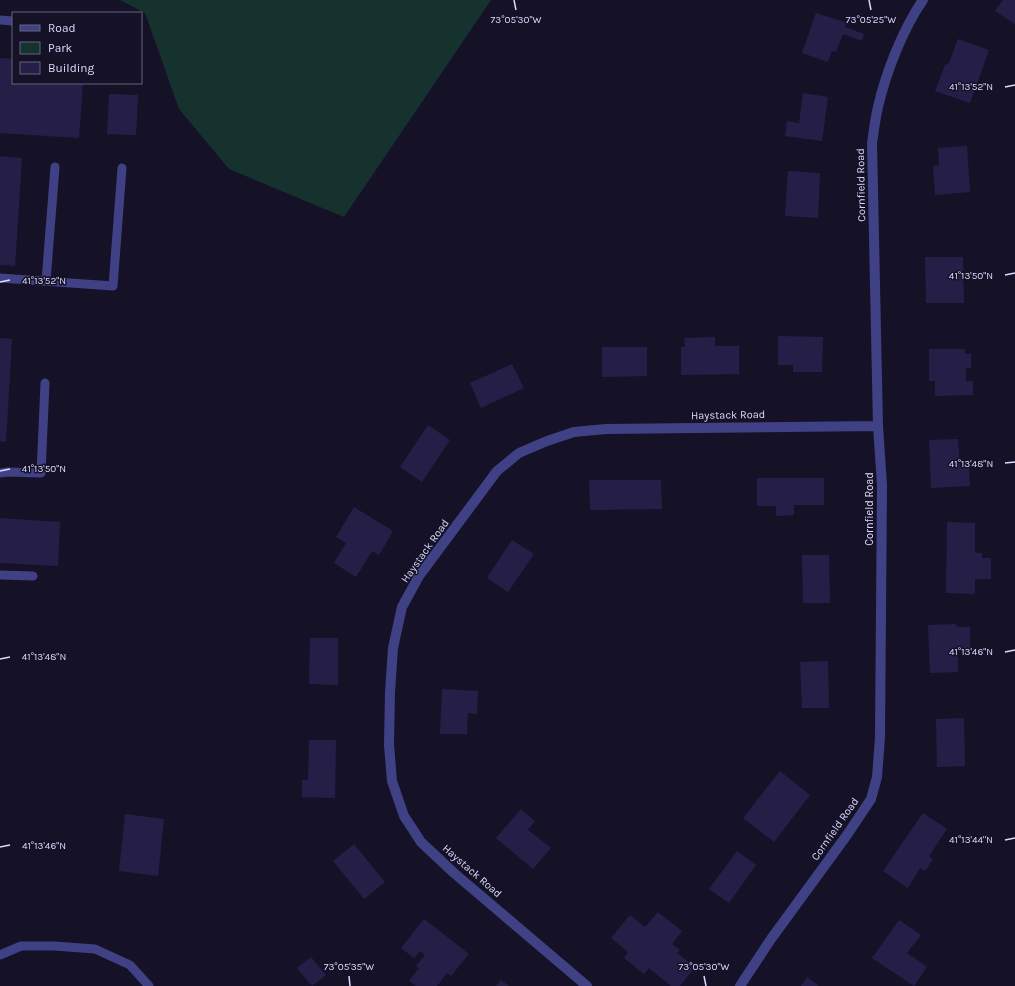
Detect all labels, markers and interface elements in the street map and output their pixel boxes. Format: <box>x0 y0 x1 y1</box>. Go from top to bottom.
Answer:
legend <box>12 12 142 84</box>
text: 73°05'30"W <box>491 14 541 26</box>
text: 73°05'25"W <box>846 14 896 26</box>
text: Road <box>48 21 76 35</box>
text: Park <box>48 41 73 55</box>
text: Building <box>48 61 95 75</box>
text: 41°13'52"N <box>949 81 993 93</box>
street label: Cornfield Road <box>854 148 868 222</box>
text: 41°13'50"N <box>949 270 993 282</box>
text: 41°13'52"N <box>22 275 66 287</box>
street label: Haystack Road <box>691 408 765 422</box>
text: 41°13'48"N <box>949 458 993 470</box>
text: 41°13'50"N <box>22 463 66 475</box>
street label: Cornfield Road <box>863 472 876 546</box>
street label: Haystack Road <box>398 517 452 585</box>
text: 41°13'46"N <box>949 646 993 658</box>
text: 41°13'48"N <box>22 651 66 663</box>
street label: Cornfield Road <box>809 795 861 863</box>
text: 41°13'44"N <box>949 834 993 846</box>
text: 41°13'46"N <box>22 840 66 852</box>
street label: Haystack Road <box>440 842 504 900</box>
text: 73°05'35"W <box>324 961 374 973</box>
text: 73°05'30"W <box>679 961 729 973</box>

